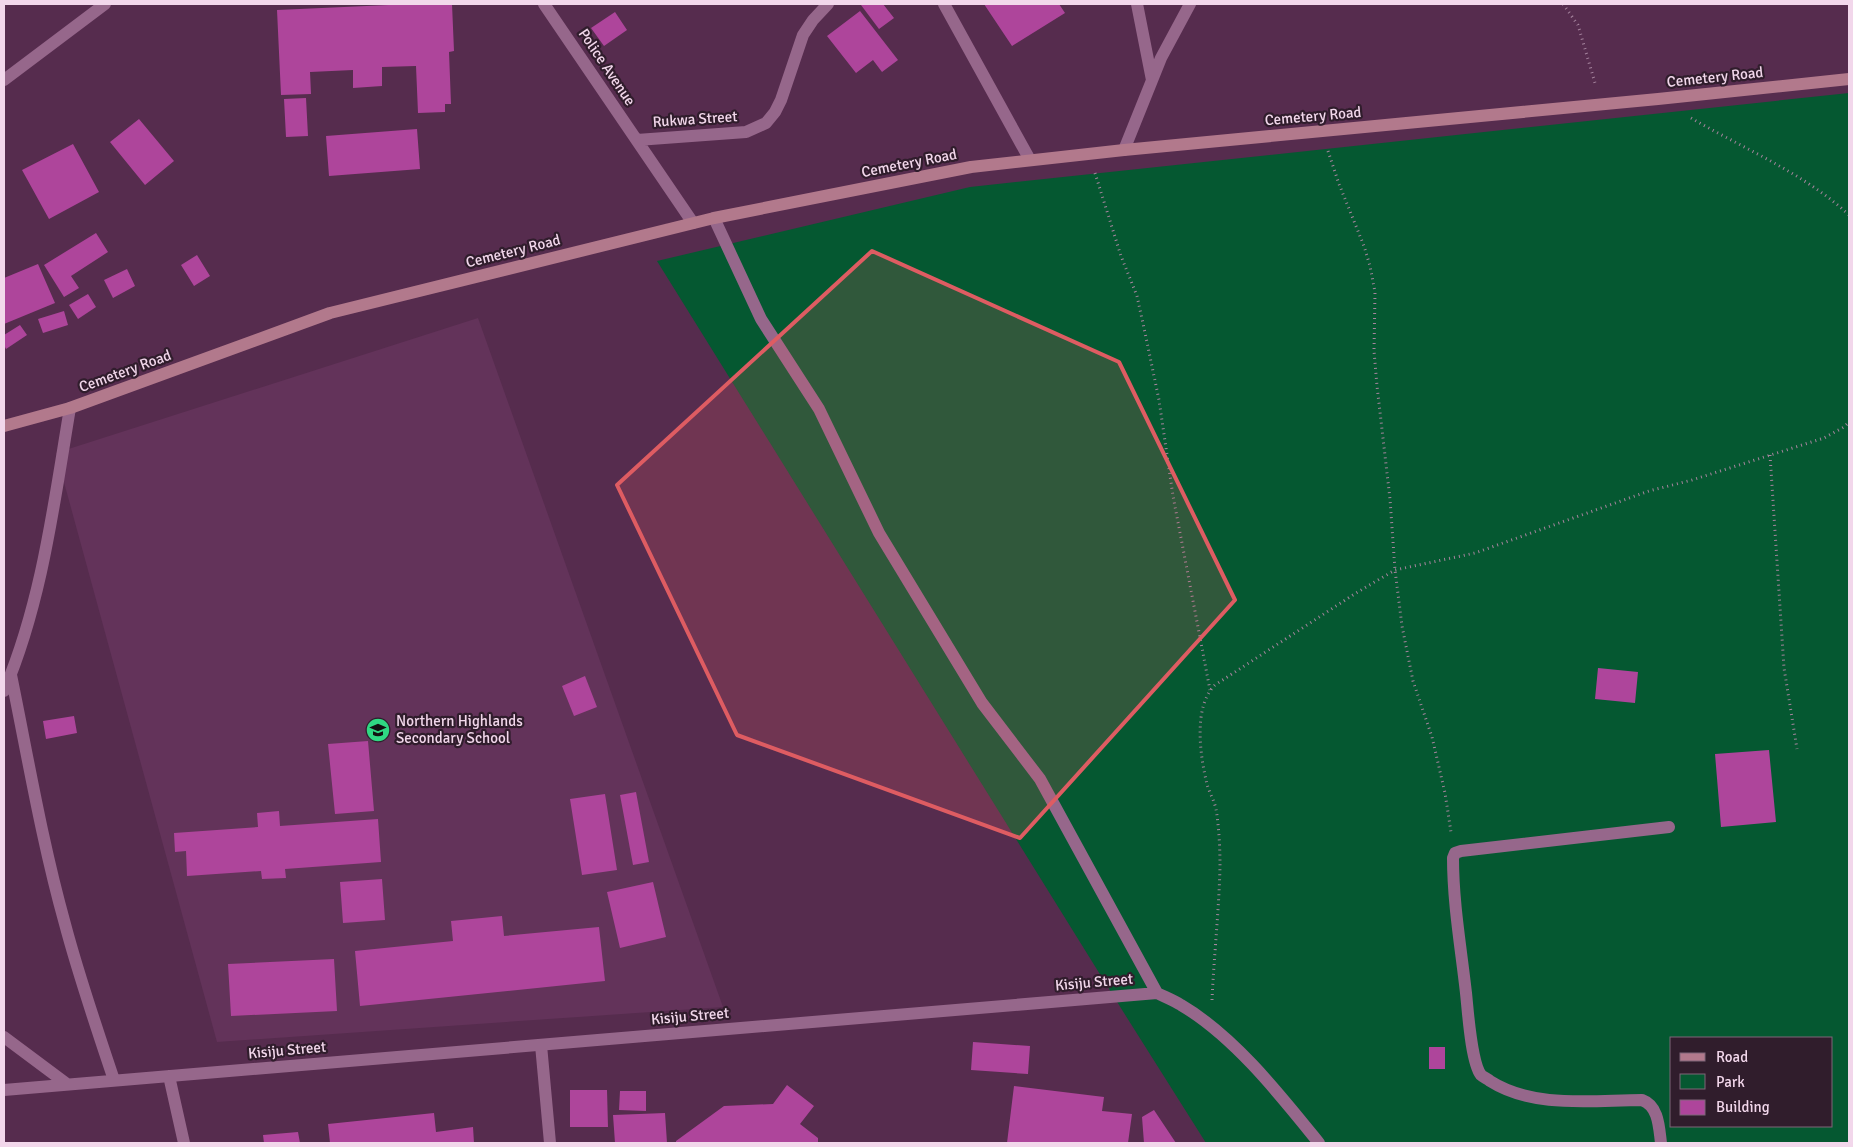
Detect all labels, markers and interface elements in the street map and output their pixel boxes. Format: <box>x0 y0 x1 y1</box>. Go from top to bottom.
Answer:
street label: Police Avenue <box>575 25 639 109</box>
street label: Cemetery Road <box>1666 63 1764 91</box>
street label: Cemetery Road <box>1264 103 1362 129</box>
street label: Rukwa Street <box>652 107 738 131</box>
street label: Cemetery Road <box>860 145 958 181</box>
street label: Cemetery Road <box>464 231 562 271</box>
street label: Cemetery Road <box>76 346 174 396</box>
place label: Northern Highlands Secondary School <box>396 712 523 747</box>
school or university icon: Northern Highlands Secondary School <box>365 717 391 743</box>
street label: Kisiju Street <box>1054 970 1134 994</box>
street label: Kisiju Street <box>650 1004 730 1028</box>
legend <box>1670 1037 1833 1127</box>
street label: Kisiju Street <box>247 1038 327 1062</box>
text: Road <box>1716 1048 1748 1066</box>
text: Park <box>1716 1073 1745 1091</box>
text: Building <box>1716 1098 1770 1116</box>

